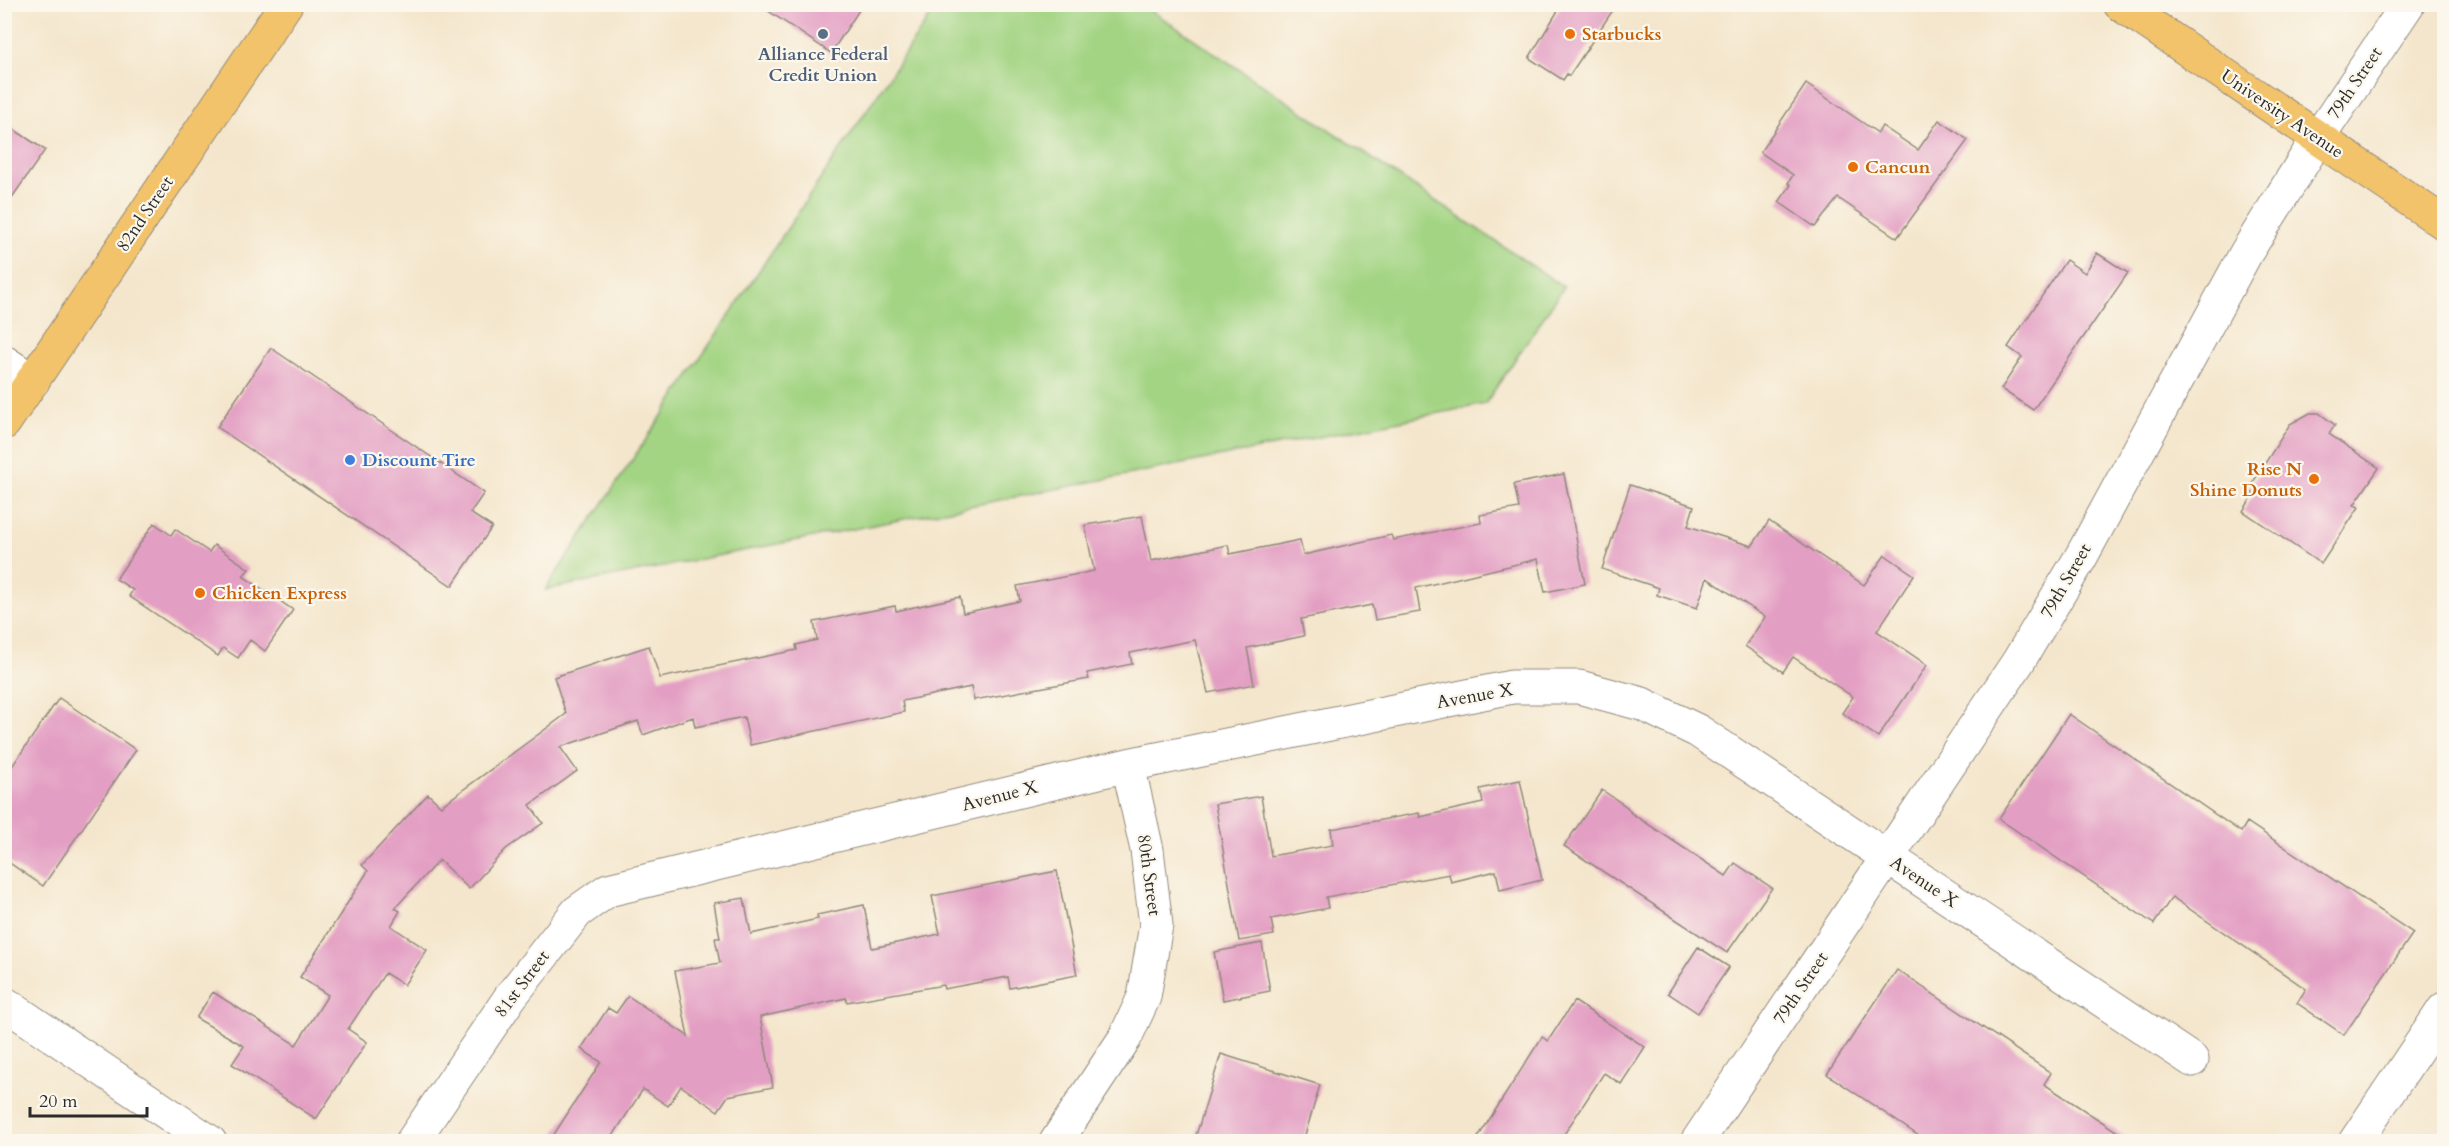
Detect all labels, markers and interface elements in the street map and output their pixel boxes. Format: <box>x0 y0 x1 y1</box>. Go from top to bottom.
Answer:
place label: Starbucks <box>1582 22 1662 47</box>
marker: Alliance Federal Credit Union <box>816 27 830 41</box>
marker: Starbucks <box>1563 27 1577 41</box>
place label: Alliance Federal Credit Union <box>758 42 888 88</box>
street label: 79th Street <box>2322 42 2389 124</box>
street label: University Avenue <box>2216 64 2348 164</box>
place label: Cancun <box>1865 155 1931 180</box>
marker: Cancun <box>1846 160 1860 174</box>
street label: 82nd Street <box>110 171 180 257</box>
place label: Discount Tire <box>362 448 476 473</box>
marker: Discount Tire <box>343 453 357 467</box>
place label: Rise N Shine Donuts <box>2190 457 2302 503</box>
marker: Rise N Shine Donuts <box>2307 472 2321 486</box>
street label: 79th Street <box>2035 539 2098 623</box>
place label: Chicken Express <box>212 581 347 606</box>
marker: Chicken Express <box>193 586 207 600</box>
street label: Avenue X <box>1435 677 1516 715</box>
street label: Avenue X <box>959 774 1041 817</box>
street label: 80th Street <box>1131 833 1167 918</box>
street label: Avenue X <box>1885 850 1964 914</box>
street label: 81st Street <box>488 945 556 1023</box>
street label: 79th Street <box>1768 947 1835 1029</box>
scale bar <box>30 1080 147 1118</box>
text: 20 m <box>39 1089 78 1114</box>

